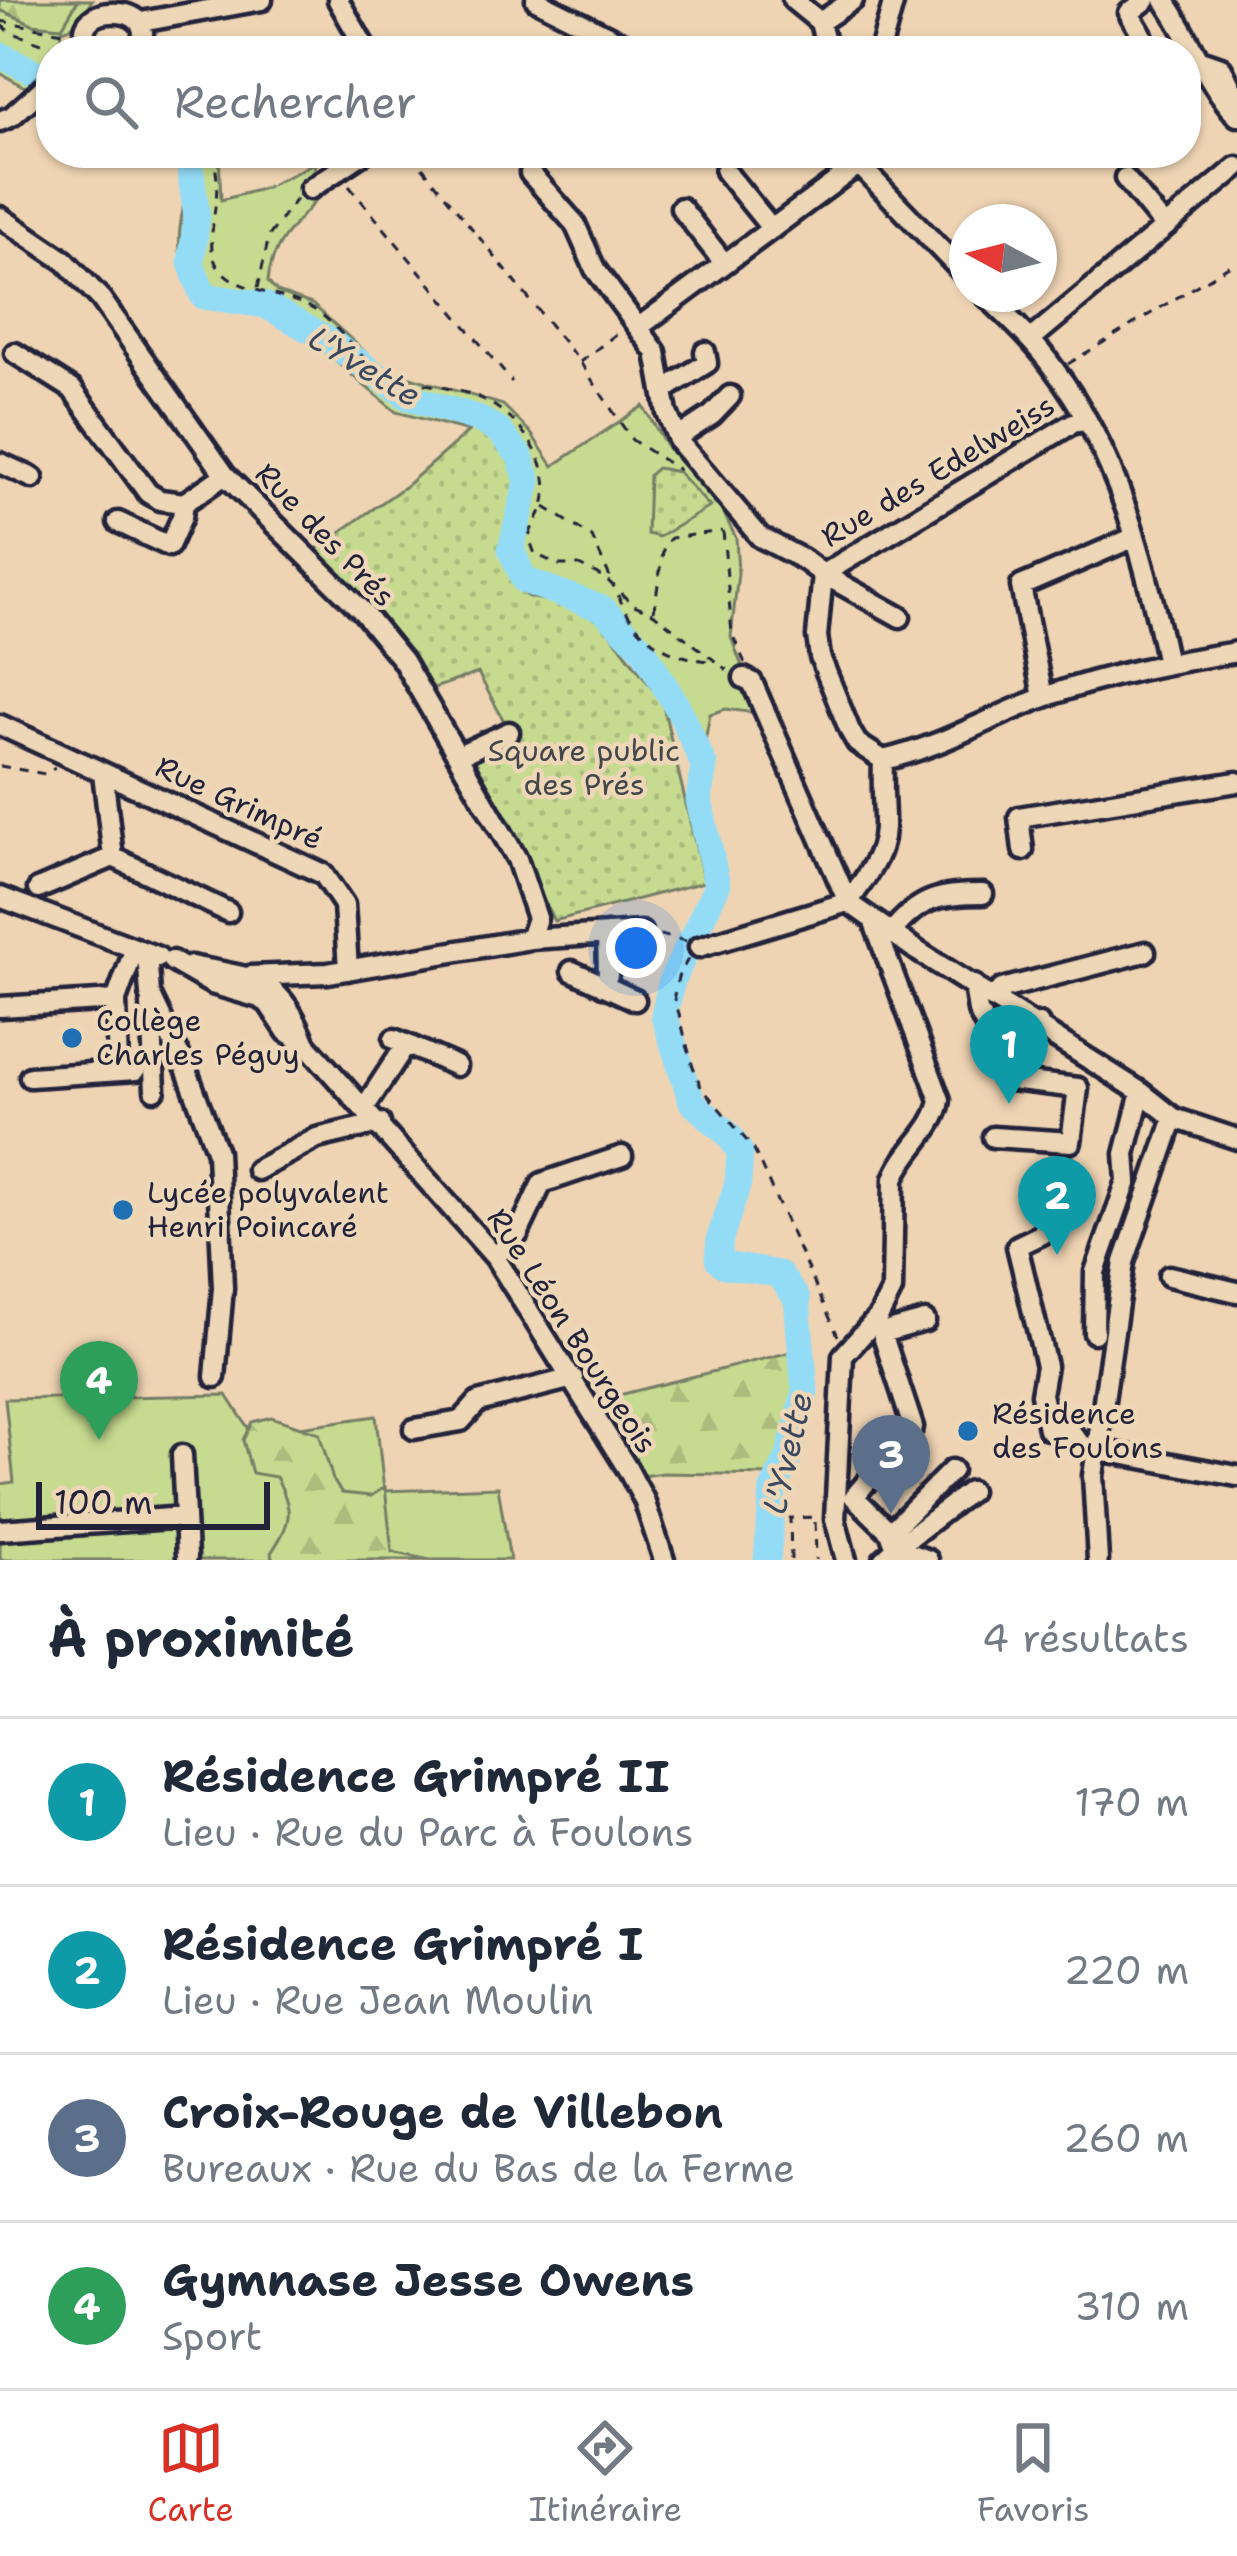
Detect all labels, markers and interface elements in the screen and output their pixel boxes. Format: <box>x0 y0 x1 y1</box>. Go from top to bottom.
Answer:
search box <box>36 36 1201 168</box>
icon: search <box>78 69 144 135</box>
text: Rechercher <box>174 72 417 132</box>
north arrow <box>949 204 1057 312</box>
water label: L'Yvette <box>300 315 429 418</box>
street label: Rue des Edelweiss <box>813 385 1062 557</box>
street label: Rue des Prés <box>246 454 405 616</box>
park label: Square public des Prés <box>488 730 680 805</box>
street label: Rue Grimpré <box>149 746 329 859</box>
your location <box>606 918 666 978</box>
place label: Collège Charles Péguy <box>96 1000 300 1075</box>
pin: 1 <box>970 1005 1048 1104</box>
marker: Collège Charles Péguy <box>59 1025 85 1051</box>
pin: 2 <box>1018 1156 1096 1255</box>
place label: Lycée polyvalent Henri Poincaré <box>147 1172 389 1247</box>
marker: Lycée polyvalent Henri Poincaré <box>110 1197 136 1223</box>
street label: Rue Léon Bourgeois <box>478 1200 667 1461</box>
pin: 4 <box>60 1341 138 1440</box>
water label: L'Yvette <box>752 1388 823 1519</box>
place label: Résidence des Foulons <box>992 1393 1163 1468</box>
pin: 3 <box>852 1415 930 1514</box>
marker: Résidence des Foulons <box>955 1418 981 1444</box>
scale bar <box>36 1476 270 1529</box>
text: 100 m <box>54 1480 153 1525</box>
text: À proximité <box>48 1604 355 1672</box>
text: 4 résultats <box>982 1612 1189 1664</box>
text: Résidence Grimpré II <box>162 1746 670 1806</box>
text: 1 <box>78 1776 96 1828</box>
text: 170 m <box>1074 1776 1189 1828</box>
text: Lieu · Rue du Parc à Foulons <box>162 1806 693 1858</box>
text: Résidence Grimpré I <box>162 1914 643 1974</box>
text: 2 <box>73 1944 101 1996</box>
text: 220 m <box>1063 1944 1189 1996</box>
text: Lieu · Rue Jean Moulin <box>162 1974 594 2026</box>
text: Croix-Rouge de Villebon <box>162 2082 723 2142</box>
text: 3 <box>73 2112 101 2164</box>
text: 260 m <box>1063 2112 1189 2164</box>
text: Bureaux · Rue du Bas de la Ferme <box>162 2142 795 2194</box>
text: Gymnase Jesse Owens <box>162 2250 694 2310</box>
text: 4 <box>73 2280 101 2332</box>
text: 310 m <box>1074 2280 1189 2332</box>
text: Sport <box>162 2310 262 2362</box>
tab: Carte <box>147 2415 234 2532</box>
tab: Itinéraire <box>529 2415 682 2532</box>
tab: Favoris <box>977 2415 1090 2532</box>

